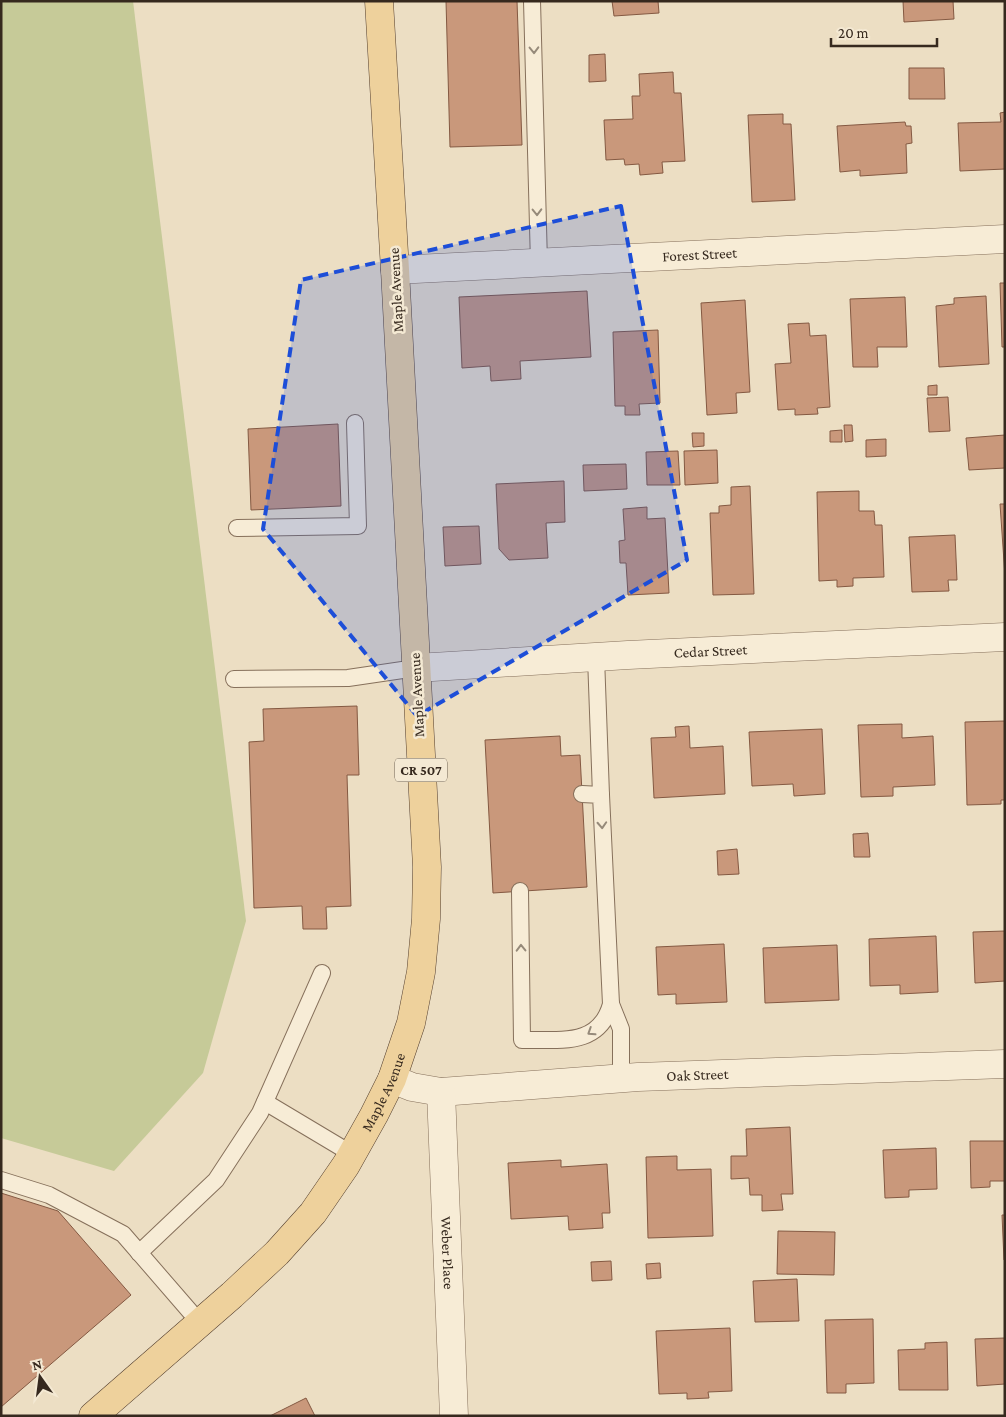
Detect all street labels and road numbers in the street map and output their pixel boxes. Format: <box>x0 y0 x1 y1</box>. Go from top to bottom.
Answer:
street label: Forest Street <box>662 245 738 264</box>
street label: Maple Avenue <box>386 247 407 333</box>
street label: Cedar Street <box>673 641 749 661</box>
street label: Maple Avenue <box>407 652 428 738</box>
road number: CR 507 <box>395 758 447 782</box>
street label: Maple Avenue <box>358 1051 408 1134</box>
street label: Oak Street <box>666 1066 730 1084</box>
street label: Weber Place <box>438 1216 457 1290</box>

